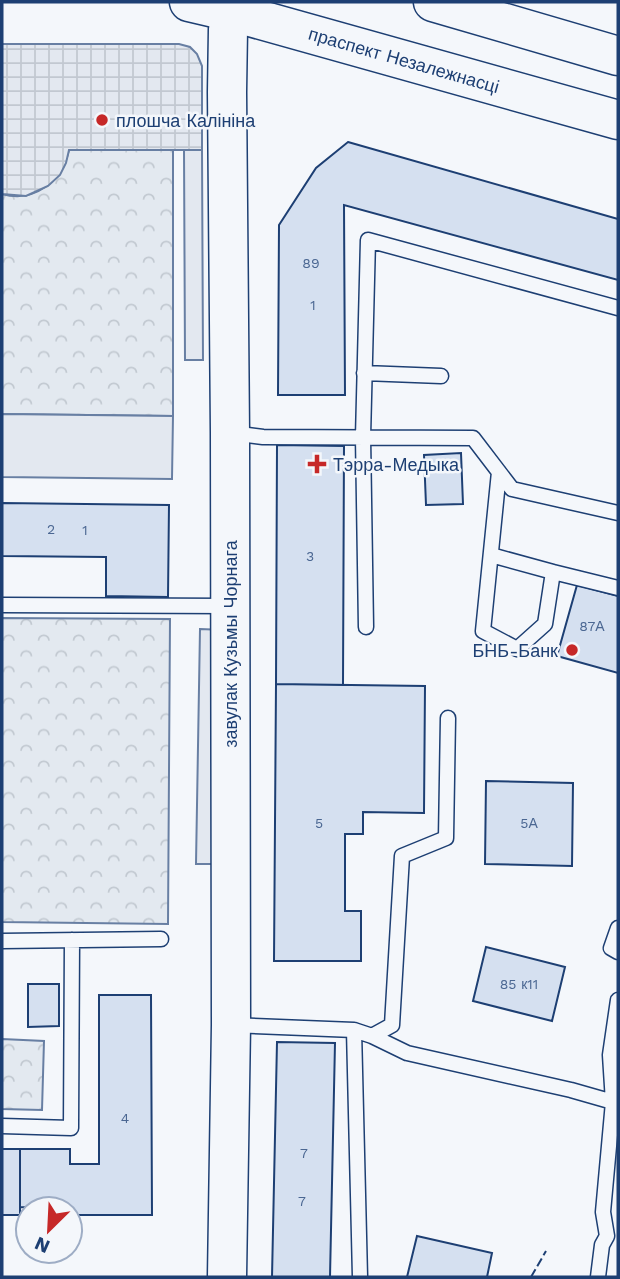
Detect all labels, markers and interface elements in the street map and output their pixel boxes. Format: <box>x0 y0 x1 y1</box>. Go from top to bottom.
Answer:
street label: праспект Незалежнасці <box>306 23 502 97</box>
place label: плошча Калініна <box>116 110 256 131</box>
marker: плошча Калініна <box>94 112 110 128</box>
house number: 89 <box>302 255 320 271</box>
house number: 1 <box>310 297 316 313</box>
marker: Тэрра-Медыка <box>307 454 327 474</box>
place label: Тэрра-Медыка <box>333 454 460 475</box>
house number: 2 <box>47 521 55 537</box>
house number: 1 <box>82 522 88 538</box>
street label: завулак Кузьмы Чорнага <box>220 539 241 748</box>
house number: 3 <box>306 548 314 564</box>
house number: 87А <box>579 618 605 634</box>
place label: БНБ-Банк <box>473 640 558 661</box>
marker: БНБ-Банк <box>564 642 580 658</box>
house number: 5 <box>315 815 323 831</box>
house number: 5А <box>520 815 538 831</box>
house number: 85 к11 <box>500 976 538 992</box>
house number: 4 <box>121 1110 129 1126</box>
house number: 7 <box>300 1145 308 1161</box>
house number: 7 <box>298 1193 306 1209</box>
north arrow <box>14 1195 84 1265</box>
text: N <box>31 1232 53 1258</box>

